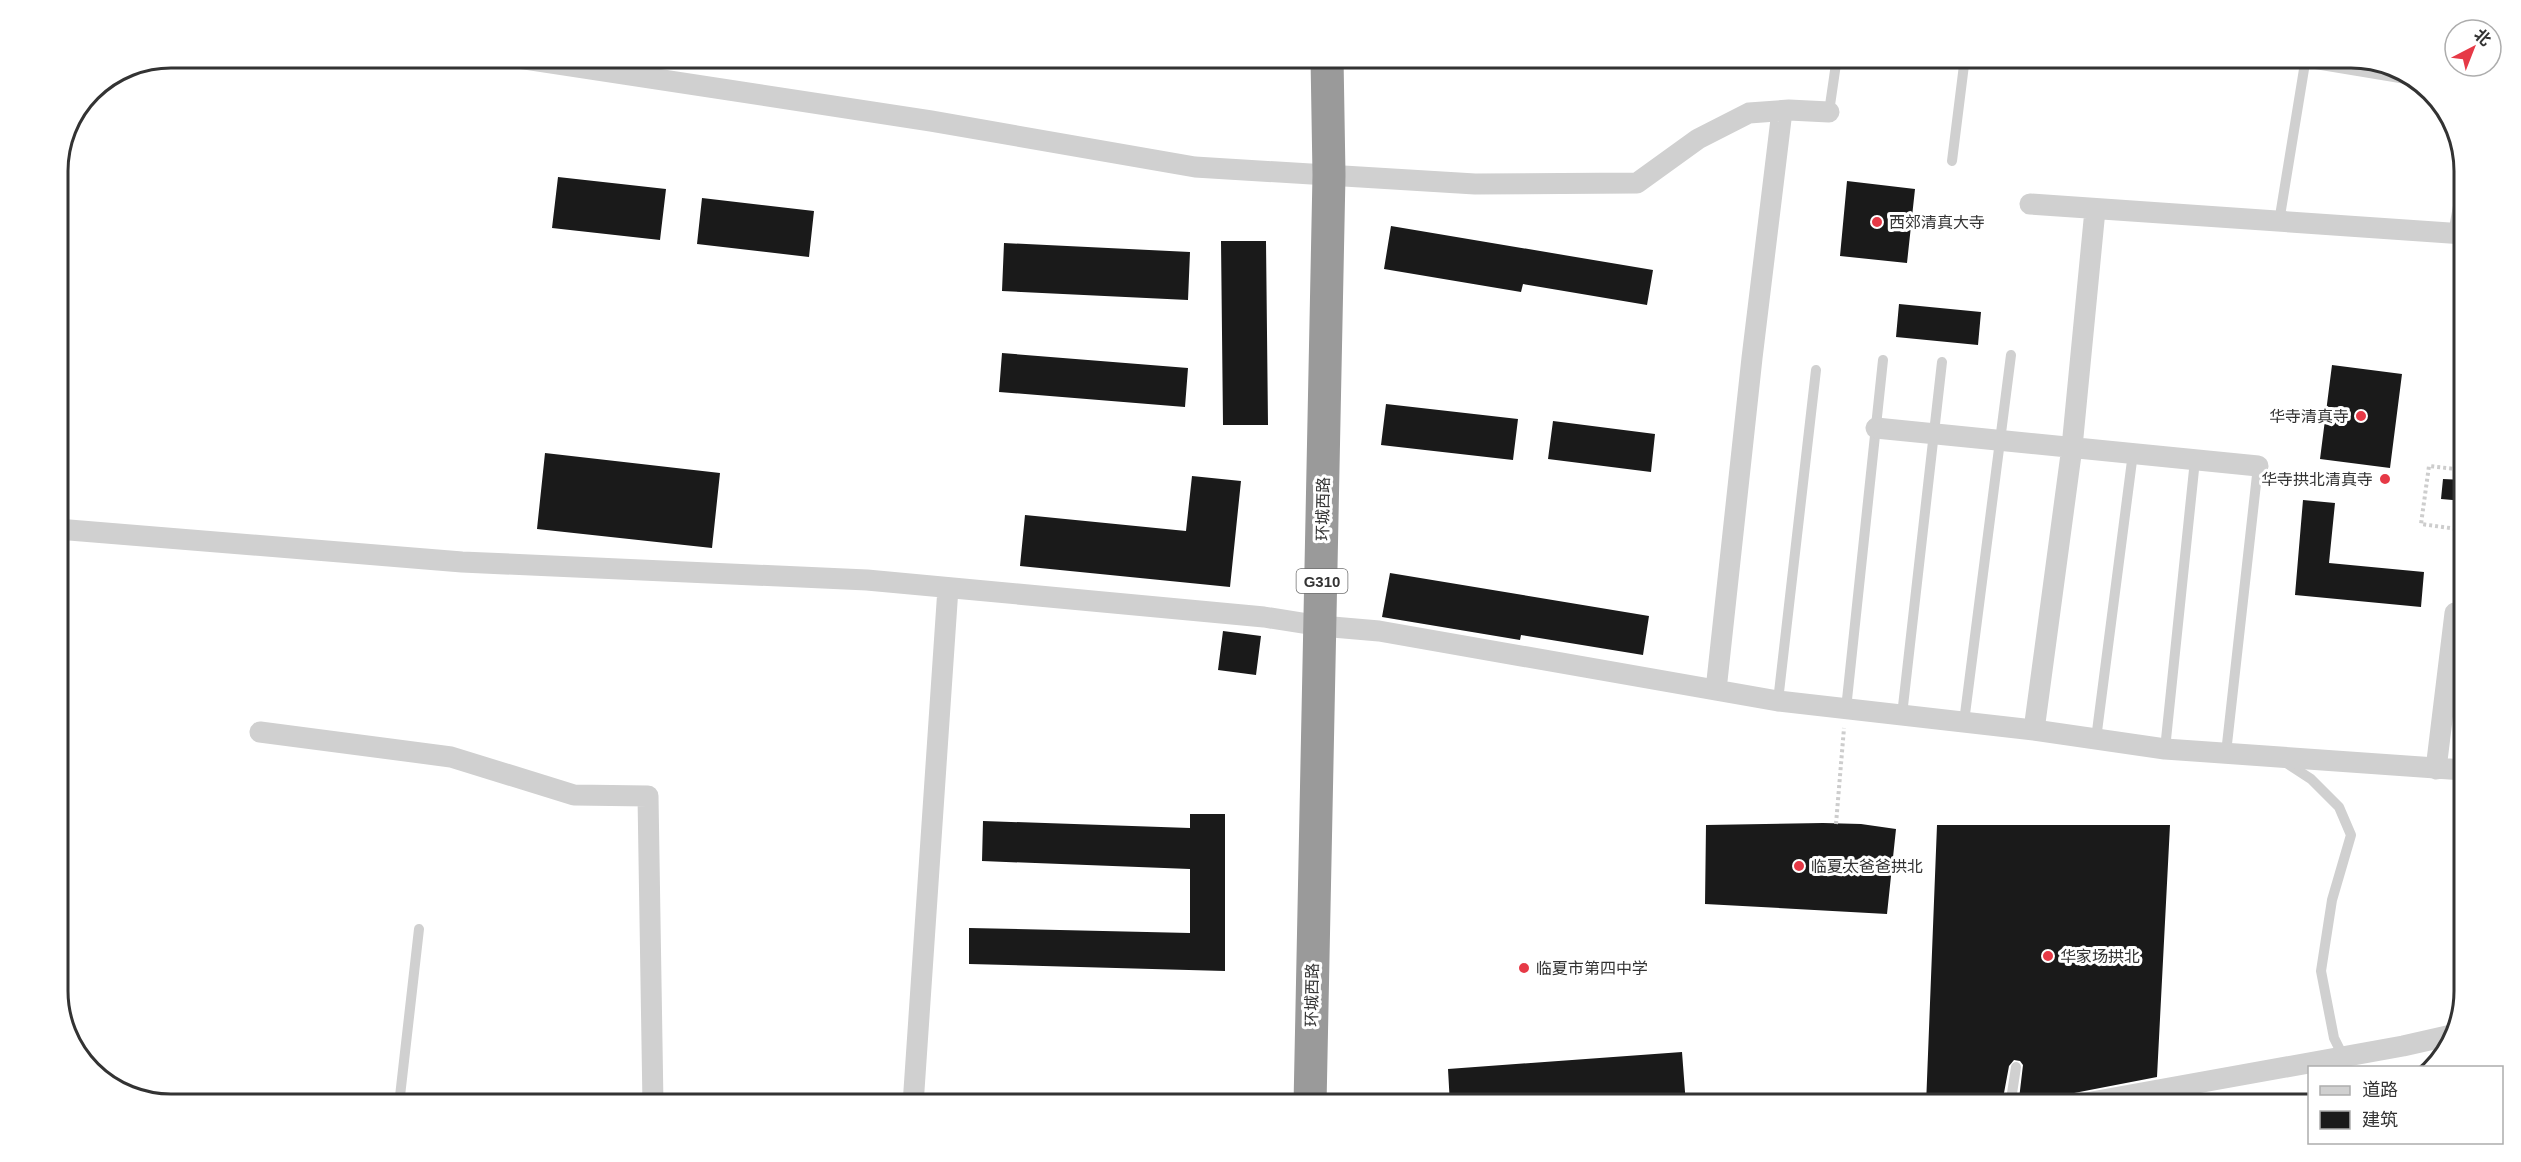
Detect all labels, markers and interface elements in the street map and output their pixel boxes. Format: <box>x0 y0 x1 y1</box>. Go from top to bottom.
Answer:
north arrow <box>2443 18 2503 78</box>
text: 北 <box>2471 26 2494 49</box>
place label: 西郊清真大寺 <box>1889 214 1985 231</box>
marker: 西郊清真大寺 <box>1870 215 1884 229</box>
place label: 华寺清真寺 <box>2269 408 2349 425</box>
marker: 华寺清真寺 <box>2354 409 2368 423</box>
place label: 华寺拱北清真寺 <box>2261 471 2373 488</box>
marker: 华寺拱北清真寺 <box>2378 472 2392 486</box>
street label: 环城西路 <box>1314 477 1332 541</box>
road number: G310 <box>1296 569 1348 593</box>
place label: 临夏太爸爸拱北 <box>1811 858 1923 875</box>
marker: 临夏太爸爸拱北 <box>1792 859 1806 873</box>
place label: 华家场拱北 <box>2060 948 2140 965</box>
marker: 华家场拱北 <box>2041 949 2055 963</box>
place label: 临夏市第四中学 <box>1536 960 1648 977</box>
marker: 临夏市第四中学 <box>1517 961 1531 975</box>
street label: 环城西路 <box>1303 963 1321 1027</box>
legend <box>2308 1066 2503 1144</box>
text: 道路 <box>2362 1080 2398 1100</box>
text: 建筑 <box>2362 1110 2398 1130</box>

